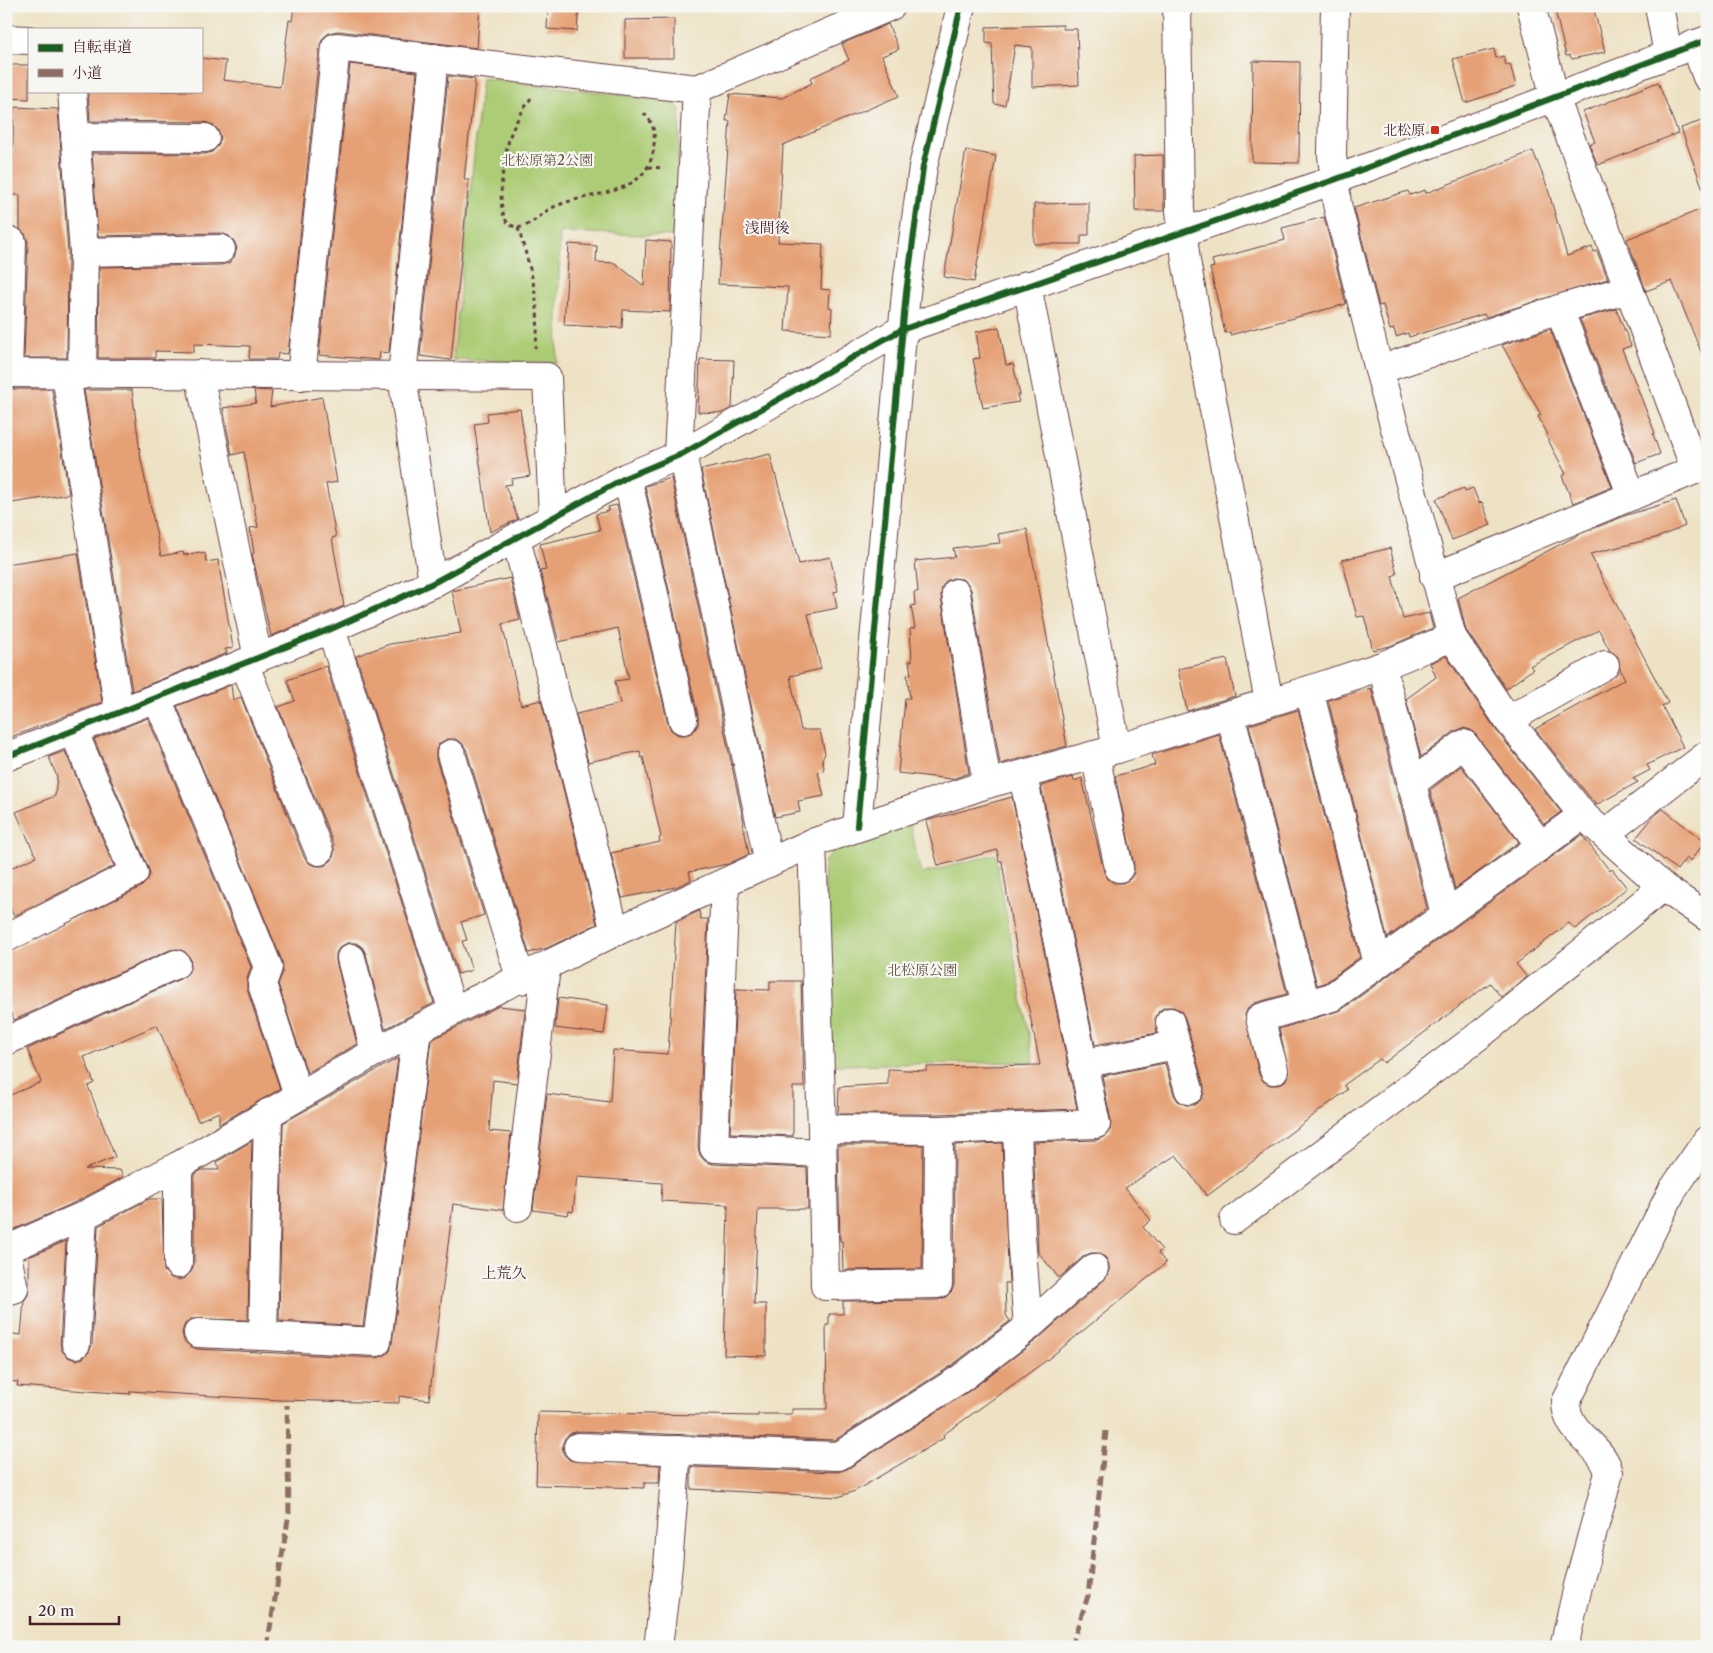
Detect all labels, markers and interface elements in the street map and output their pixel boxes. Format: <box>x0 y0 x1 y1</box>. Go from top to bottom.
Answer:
legend <box>28 28 202 92</box>
text: 自転車道 <box>72 37 132 56</box>
text: 小道 <box>72 63 102 82</box>
place label: 北松原 <box>1383 121 1425 139</box>
marker: 北松原 <box>1429 124 1441 136</box>
park label: 北松原第2公園 <box>501 151 593 169</box>
district label: 浅間後 <box>744 218 790 237</box>
park label: 北松原公園 <box>887 961 957 979</box>
district label: 上荒久 <box>481 1263 527 1282</box>
scale bar <box>30 1593 119 1625</box>
text: 20 m <box>38 1601 74 1620</box>

